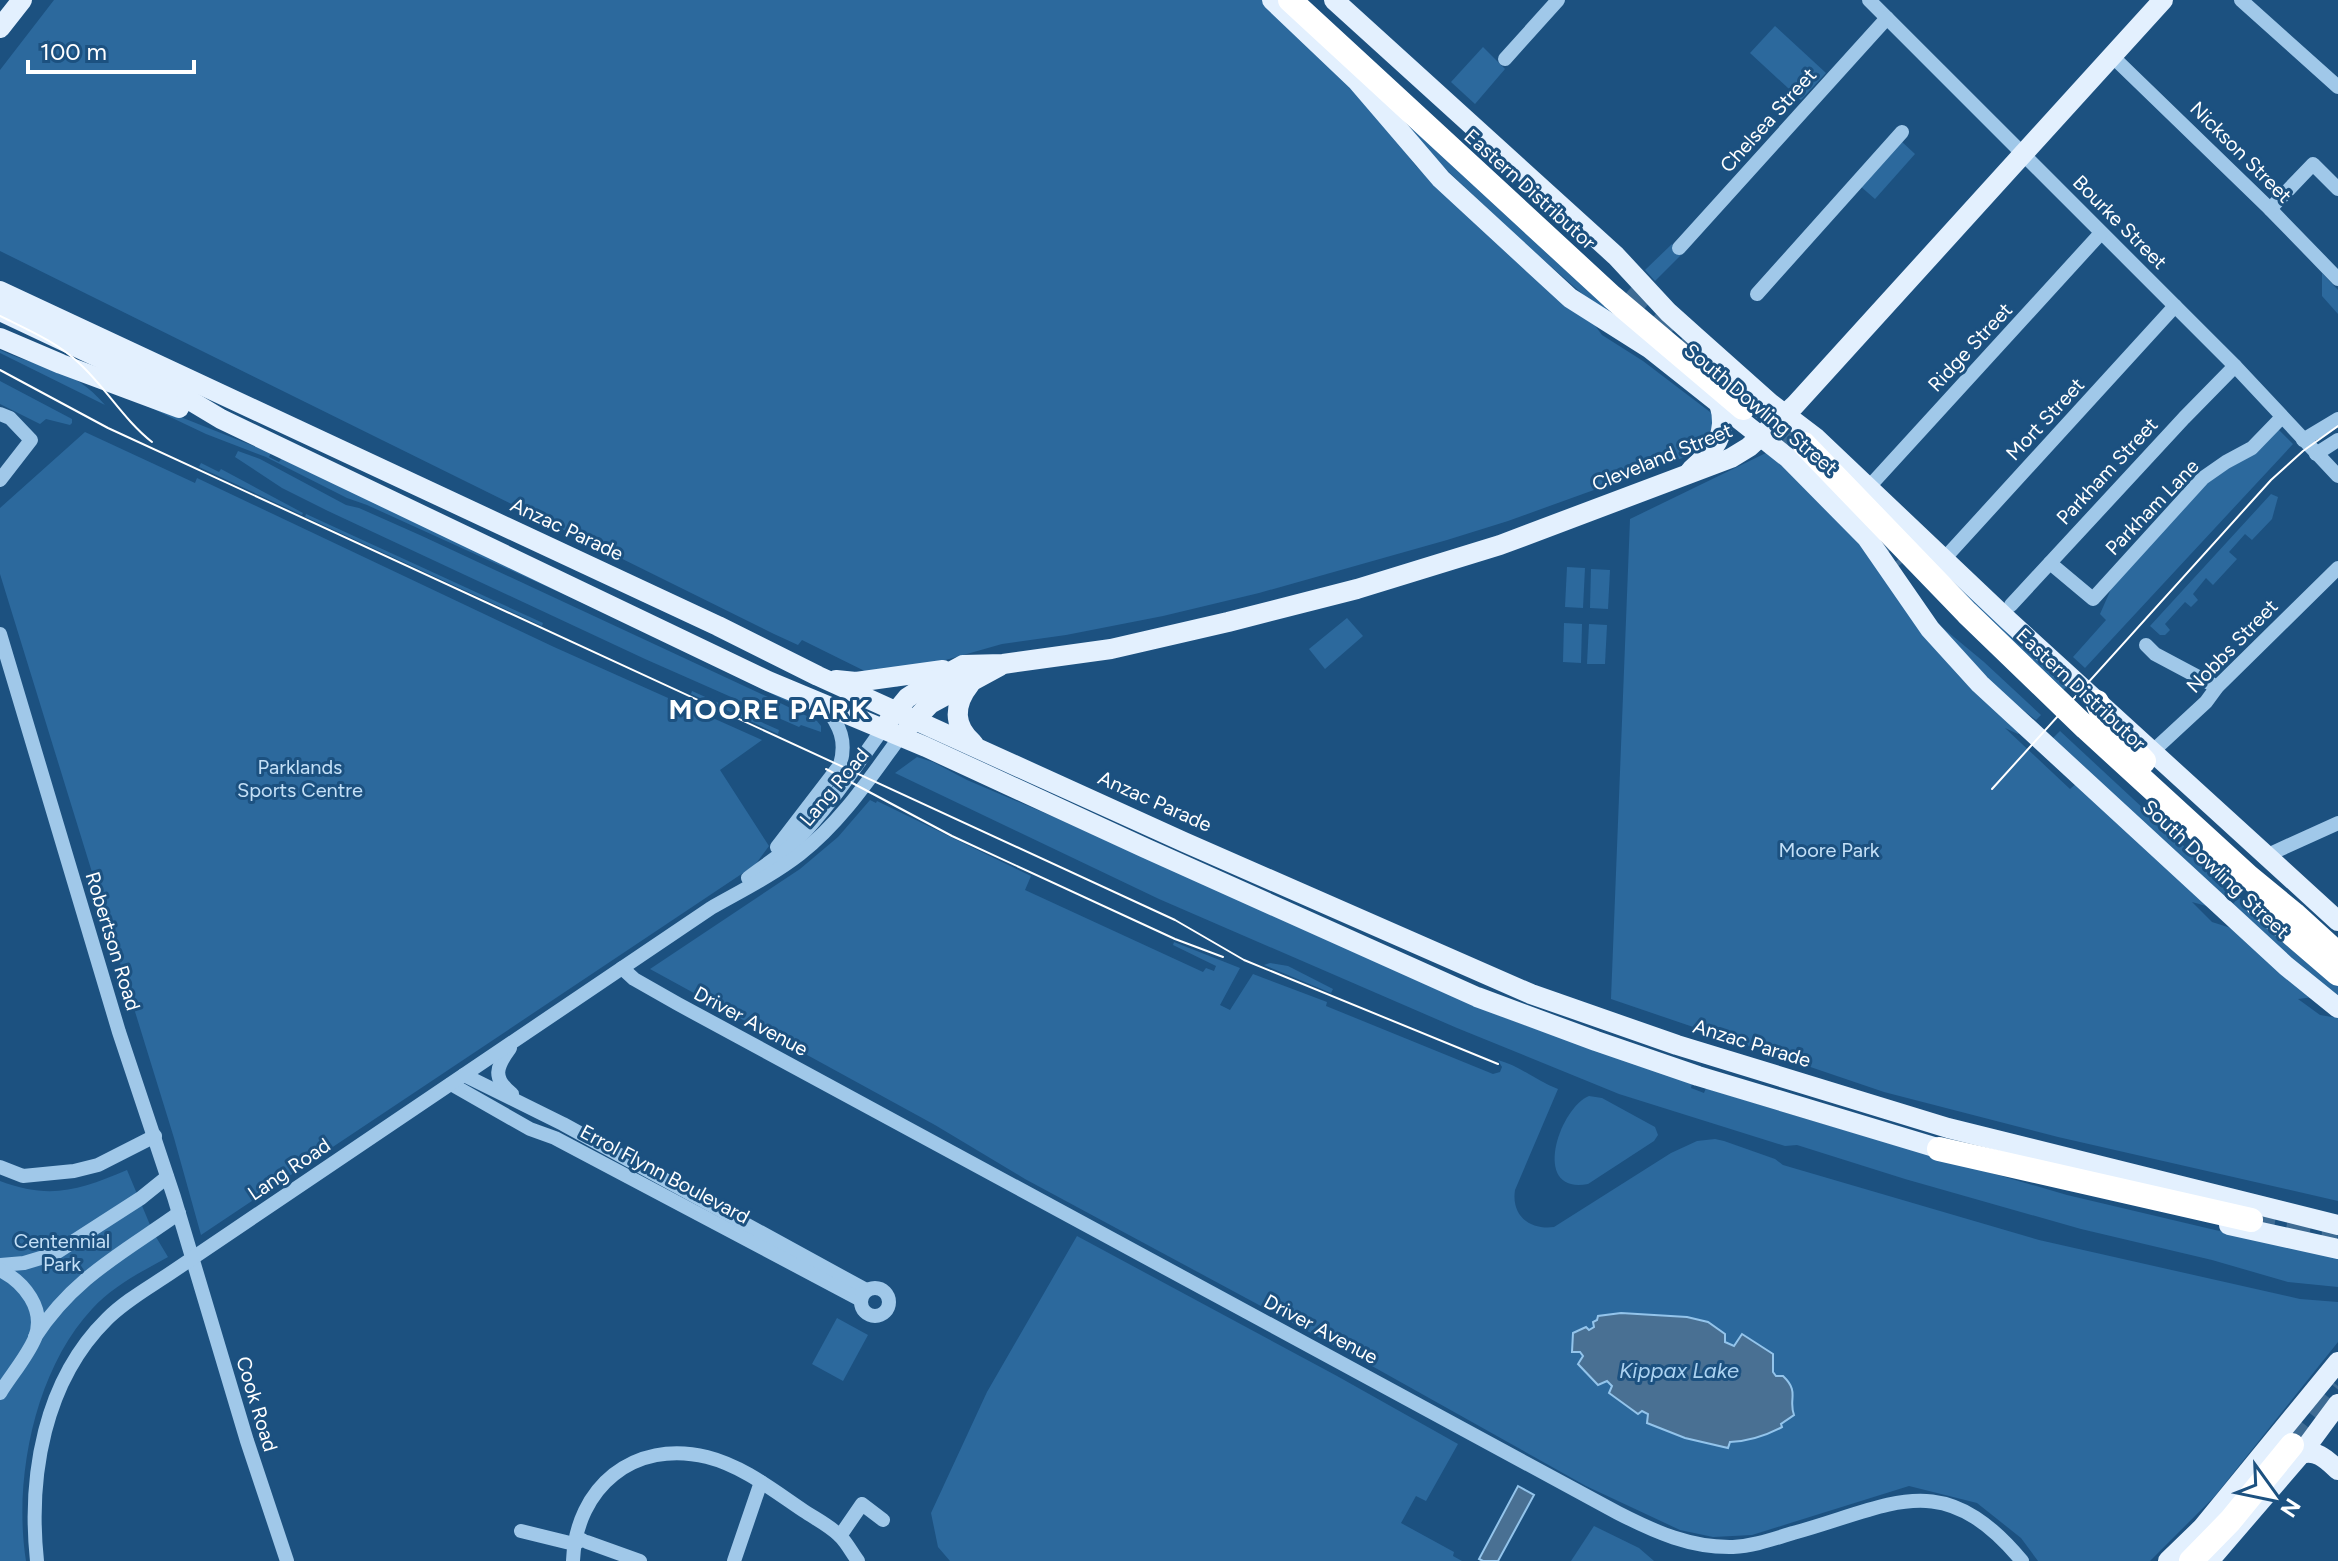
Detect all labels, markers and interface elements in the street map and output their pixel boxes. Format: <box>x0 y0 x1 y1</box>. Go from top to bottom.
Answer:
scale bar <box>28 24 194 74</box>
text: 100 m <box>40 37 107 66</box>
street label: Chelsea Street <box>1715 63 1821 177</box>
street label: Nickson Street <box>2185 96 2297 208</box>
street label: Eastern Distributor <box>1460 124 1601 254</box>
street label: Bourke Street <box>2068 170 2172 274</box>
street label: Ridge Street <box>1923 298 2017 396</box>
street label: South Dowling Street <box>1680 338 1842 480</box>
street label: Mort Street <box>2001 373 2089 465</box>
street label: Parkham Street <box>2051 413 2163 529</box>
street label: Cleveland Street <box>1588 418 1736 496</box>
street label: Parkham Lane <box>2100 454 2204 560</box>
street label: Anzac Parade <box>507 492 627 566</box>
street label: Nobbs Street <box>2181 594 2283 698</box>
street label: Eastern Distributor <box>2011 623 2151 755</box>
district label: MOORE PARK <box>669 692 871 726</box>
street label: Lang Road <box>794 743 874 831</box>
park label: Parklands Sports Centre <box>237 755 363 802</box>
street label: Anzac Parade <box>1095 765 1216 837</box>
street label: South Dowling Street <box>2137 795 2295 943</box>
park label: Moore Park <box>1779 838 1880 862</box>
street label: Robertson Road <box>80 869 146 1013</box>
street label: Driver Avenue <box>690 981 812 1061</box>
street label: Anzac Parade <box>1690 1014 1814 1072</box>
street label: Errol Flynn Boulevard <box>576 1119 754 1229</box>
street label: Lang Road <box>243 1133 335 1205</box>
park label: Centennial Park <box>14 1229 110 1276</box>
street label: Driver Avenue <box>1260 1289 1382 1369</box>
street label: Cook Road <box>231 1353 283 1455</box>
water label: Kippax Lake <box>1619 1357 1739 1384</box>
north arrow <box>2234 1457 2314 1537</box>
text: N <box>2274 1493 2306 1522</box>

